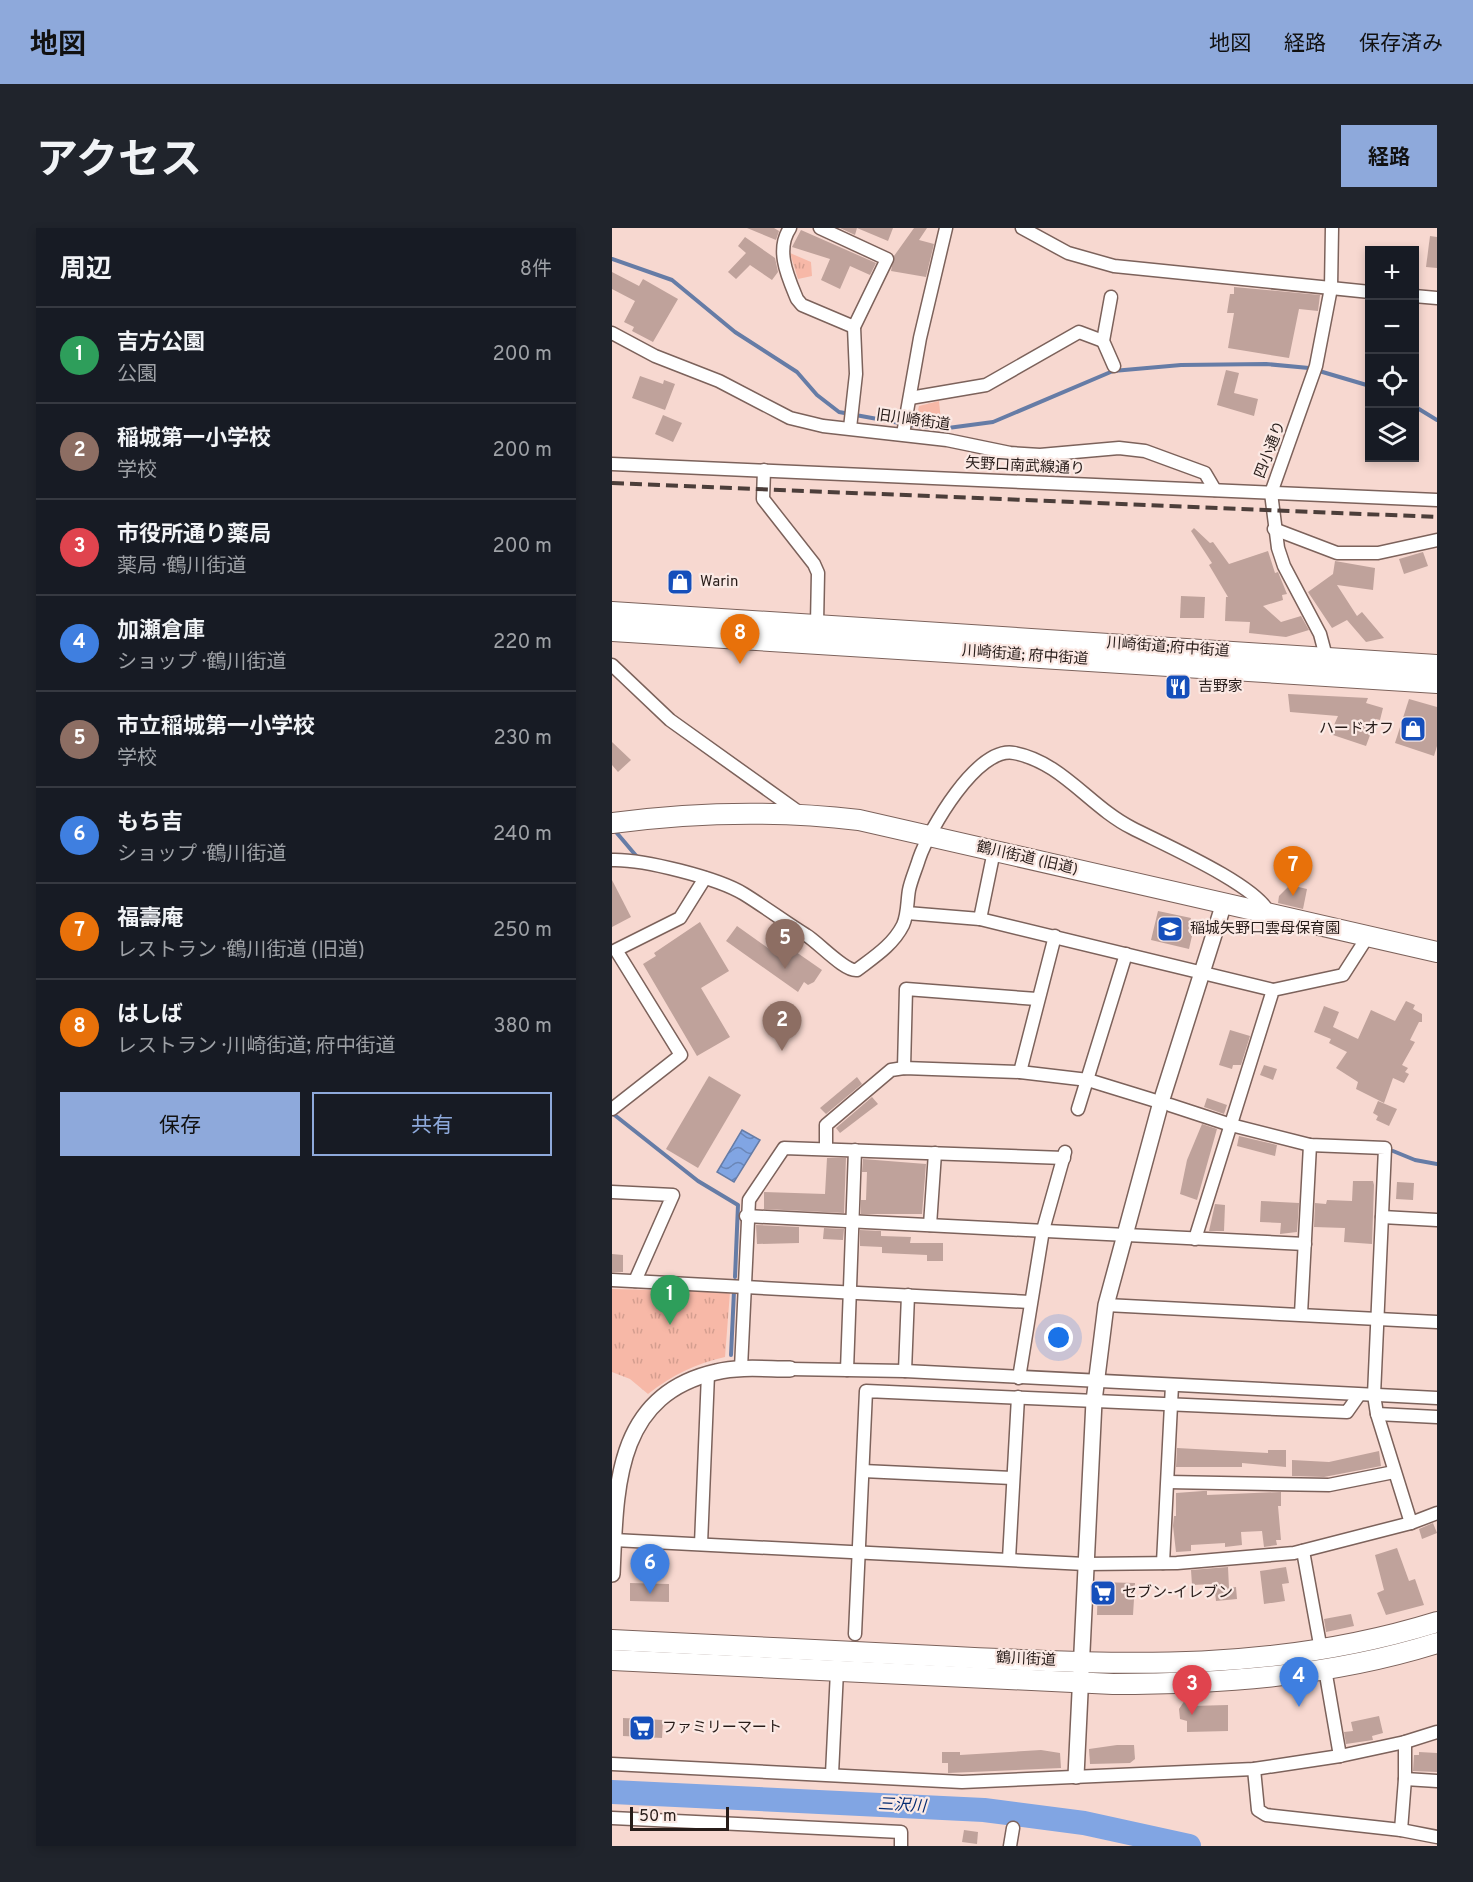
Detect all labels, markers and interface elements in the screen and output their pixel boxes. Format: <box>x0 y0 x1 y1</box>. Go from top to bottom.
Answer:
text: 地図 <box>30 28 86 64</box>
text: 地図 <box>1209 31 1251 58</box>
text: 経路 <box>1284 31 1326 58</box>
text: 保存済み <box>1359 31 1443 58</box>
button: 経路 <box>1341 125 1437 187</box>
text: アクセス <box>36 136 202 189</box>
map controls <box>1365 246 1419 462</box>
button: + <box>1365 246 1419 300</box>
text: 周辺 <box>60 254 112 287</box>
text: 8件 <box>520 257 552 283</box>
button: − <box>1365 300 1419 354</box>
text: 吉方公園 <box>117 330 205 357</box>
text: 1 <box>76 342 84 368</box>
text: 200 m <box>493 342 552 368</box>
button: locate <box>1365 354 1419 408</box>
text: 公園 <box>117 362 157 388</box>
street label: 旧川崎街道 <box>875 406 951 436</box>
button: layers <box>1365 408 1419 462</box>
street label: 四小通り <box>1251 419 1291 481</box>
text: 稲城第一小学校 <box>117 426 271 453</box>
text: 2 <box>73 438 86 464</box>
text: 200 m <box>493 438 552 464</box>
street label: 矢野口南武線通り <box>965 454 1085 480</box>
text: 学校 <box>117 458 157 484</box>
text: 市役所通り薬局 <box>117 522 271 549</box>
text: 3 <box>74 534 86 560</box>
text: 200 m <box>493 534 552 560</box>
text: 薬局 · 鶴川街道 <box>117 554 246 580</box>
shop icon: Warin <box>665 567 695 597</box>
place label: Warin <box>700 573 738 592</box>
pin: 8 <box>720 614 760 664</box>
text: 加瀬倉庫 <box>117 618 205 645</box>
text: 4 <box>73 630 86 656</box>
text: 220 m <box>493 630 552 656</box>
street label: 川崎街道;府中街道 <box>1106 634 1230 662</box>
street label: 川崎街道; 府中街道 <box>961 642 1089 670</box>
text: ショップ · 鶴川街道 <box>117 650 286 676</box>
restaurant icon: 吉野家 <box>1163 672 1193 702</box>
place label: 吉野家 <box>1198 678 1243 697</box>
text: 市立稲城第一小学校 <box>117 714 315 741</box>
shop icon: ハードオフ <box>1398 714 1428 744</box>
place label: ハードオフ <box>1319 720 1394 739</box>
text: 5 <box>73 726 86 752</box>
text: 230 m <box>493 726 552 752</box>
text: 学校 <box>117 746 157 772</box>
text: もち吉 <box>117 810 183 837</box>
text: 6 <box>73 822 86 848</box>
text: 240 m <box>493 822 552 848</box>
street label: 鶴川街道 (旧道) <box>974 838 1080 880</box>
text: ショップ · 鶴川街道 <box>117 842 286 868</box>
pin: 7 <box>1274 846 1312 896</box>
text: 福壽庵 <box>117 906 183 933</box>
school or university icon: 稲城矢野口雲母保育園 <box>1155 914 1185 944</box>
text: 7 <box>74 918 85 944</box>
text: 250 m <box>493 918 552 944</box>
pin: 5 <box>766 920 804 969</box>
place label: 稲城矢野口雲母保育園 <box>1190 920 1340 939</box>
text: レストラン · 鶴川街道 (旧道) <box>117 938 365 964</box>
text: はしば <box>117 1002 183 1029</box>
pin: 2 <box>762 1002 802 1051</box>
text: 8 <box>73 1014 86 1040</box>
text: 380 m <box>493 1014 552 1040</box>
text: レストラン · 川崎街道; 府中街道 <box>117 1034 396 1060</box>
button: 保存 <box>60 1092 300 1156</box>
button: 共有 <box>312 1092 552 1156</box>
pin: 1 <box>650 1276 690 1325</box>
your location <box>1044 1323 1073 1352</box>
pin: 6 <box>630 1544 669 1594</box>
supermarket icon: セブン-イレブン <box>1088 1578 1118 1608</box>
place label: セブン-イレブン <box>1122 1584 1233 1603</box>
street label: 鶴川街道 <box>996 1649 1056 1671</box>
pin: 4 <box>1280 1658 1318 1707</box>
pin: 3 <box>1172 1666 1212 1715</box>
supermarket icon: ファミリーマート <box>627 1713 657 1743</box>
place label: ファミリーマート <box>662 1719 782 1738</box>
water label: 三沢川 <box>878 1795 928 1817</box>
scale bar <box>630 1804 729 1832</box>
text: 50 m <box>639 1807 677 1827</box>

